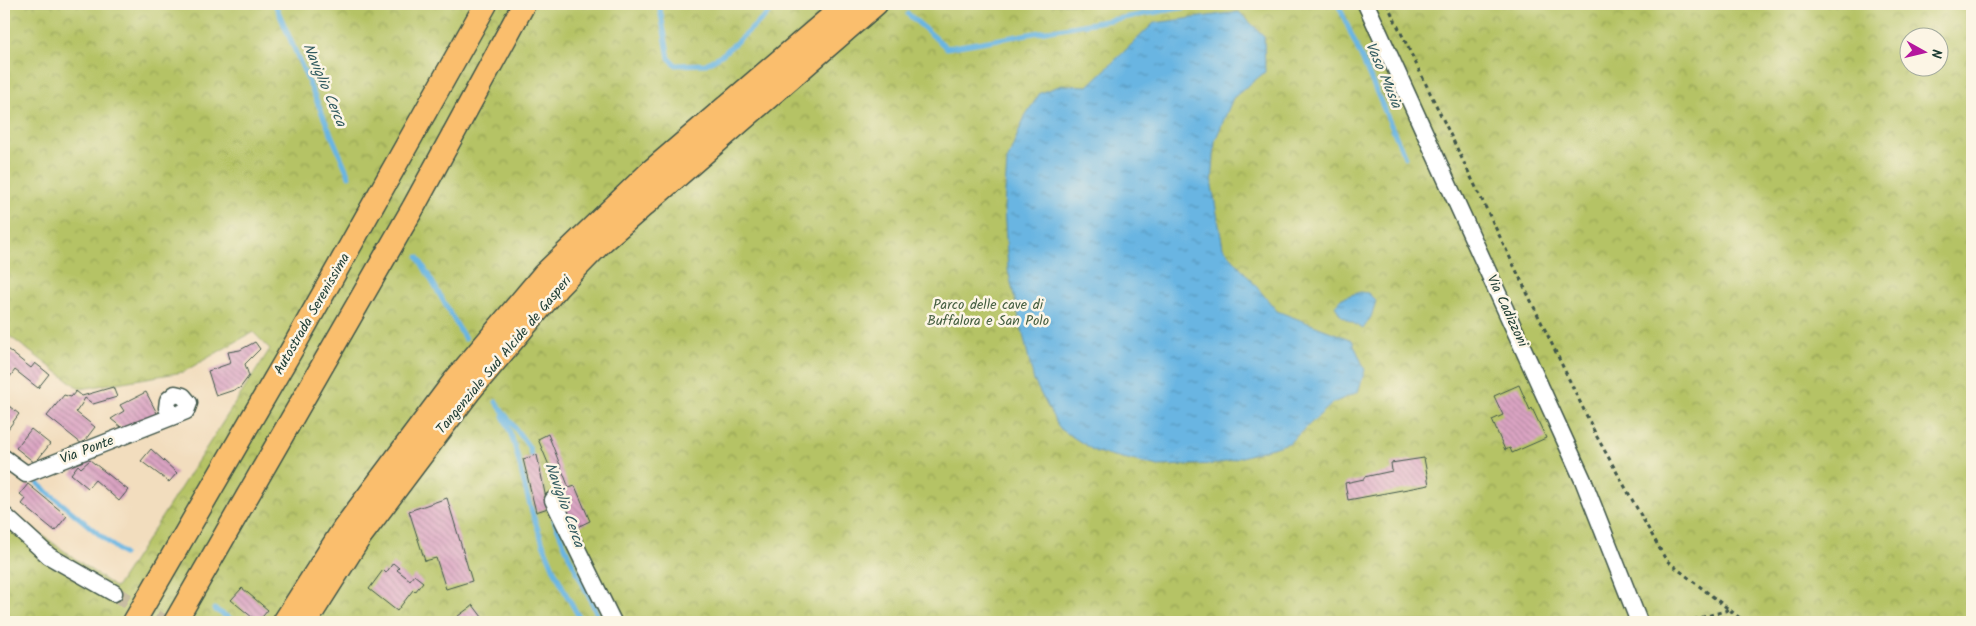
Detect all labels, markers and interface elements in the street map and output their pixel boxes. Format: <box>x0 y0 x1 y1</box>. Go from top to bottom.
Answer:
north arrow <box>1898 28 1948 78</box>
water label: Vaso Musia <box>1358 38 1408 113</box>
water label: Naviglio Cerca <box>296 39 353 131</box>
text: N <box>1924 48 1947 60</box>
street label: Autostrada Serenissima <box>268 249 356 379</box>
street label: Tangenziale Sud Alcide de Gasperi <box>431 270 578 439</box>
street label: Via Cadizzoni <box>1481 271 1534 351</box>
park label: Parco delle cave di Buffalora e San Polo <box>927 294 1049 332</box>
street label: Via Ponte <box>57 429 118 470</box>
water label: Naviglio Cerca <box>538 459 591 552</box>

